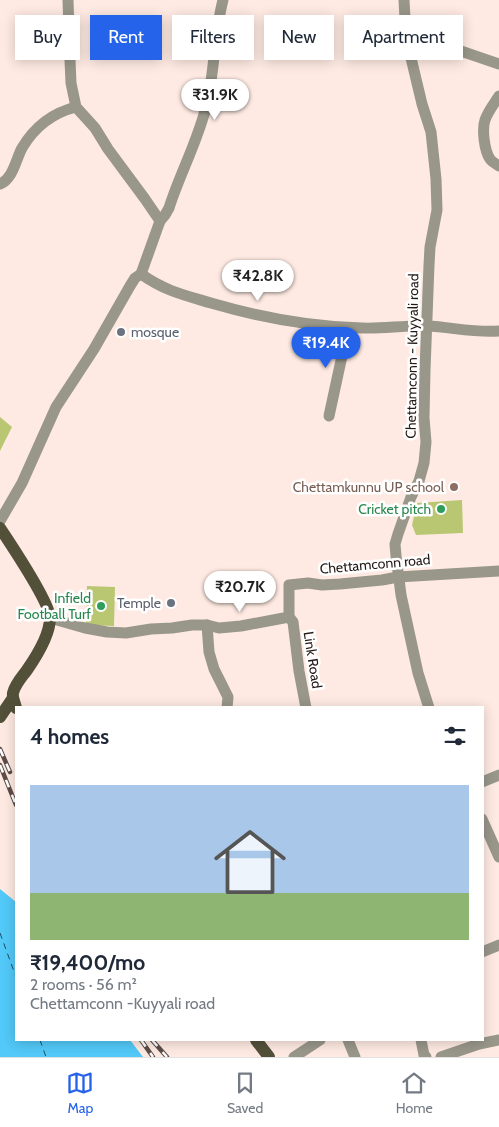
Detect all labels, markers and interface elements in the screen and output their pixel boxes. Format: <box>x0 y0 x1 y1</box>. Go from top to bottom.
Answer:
chip: Buy <box>15 15 80 60</box>
chip: Rent <box>90 15 162 60</box>
chip: Filters <box>172 15 254 60</box>
chip: New <box>264 15 334 60</box>
chip: Apartment <box>344 15 463 60</box>
pin: ₹31.9K <box>174 78 256 121</box>
text: ₹31.9K <box>192 85 238 104</box>
pin: ₹42.8K <box>217 260 299 302</box>
text: ₹42.8K <box>233 266 283 285</box>
street label: Chettamconn - Kuyyali road <box>402 273 422 439</box>
place label: mosque <box>131 323 179 341</box>
marker: mosque <box>115 326 127 338</box>
pin: ₹19.4K <box>285 326 367 369</box>
text: ₹19.4K <box>303 333 349 352</box>
place label: Chettamkunnu UP school <box>293 478 445 496</box>
marker: Chettamkunnu UP school <box>448 481 460 493</box>
place label: Cricket pitch <box>358 500 431 518</box>
marker: Cricket pitch <box>435 503 447 515</box>
street label: Chettamconn road <box>319 550 431 578</box>
pin: ₹20.7K <box>199 570 281 613</box>
text: ₹20.7K <box>215 577 265 596</box>
place label: Infield Football Turf <box>17 589 91 623</box>
place label: Temple <box>117 594 161 612</box>
marker: Temple <box>165 597 177 609</box>
marker: Infield Football Turf <box>95 600 107 612</box>
street label: Link Road <box>300 630 326 690</box>
icon: filters <box>441 722 469 750</box>
text: 4 homes <box>30 724 109 749</box>
icon: home <box>205 817 295 907</box>
text: ₹19,400/mo <box>30 950 145 975</box>
text: 2 rooms · 56 m² <box>30 975 137 994</box>
text: Chettamconn -Kuyyali road <box>30 994 215 1013</box>
tab: Map <box>66 1069 94 1117</box>
tab: Saved <box>227 1069 263 1117</box>
tab: Home <box>396 1069 433 1117</box>

